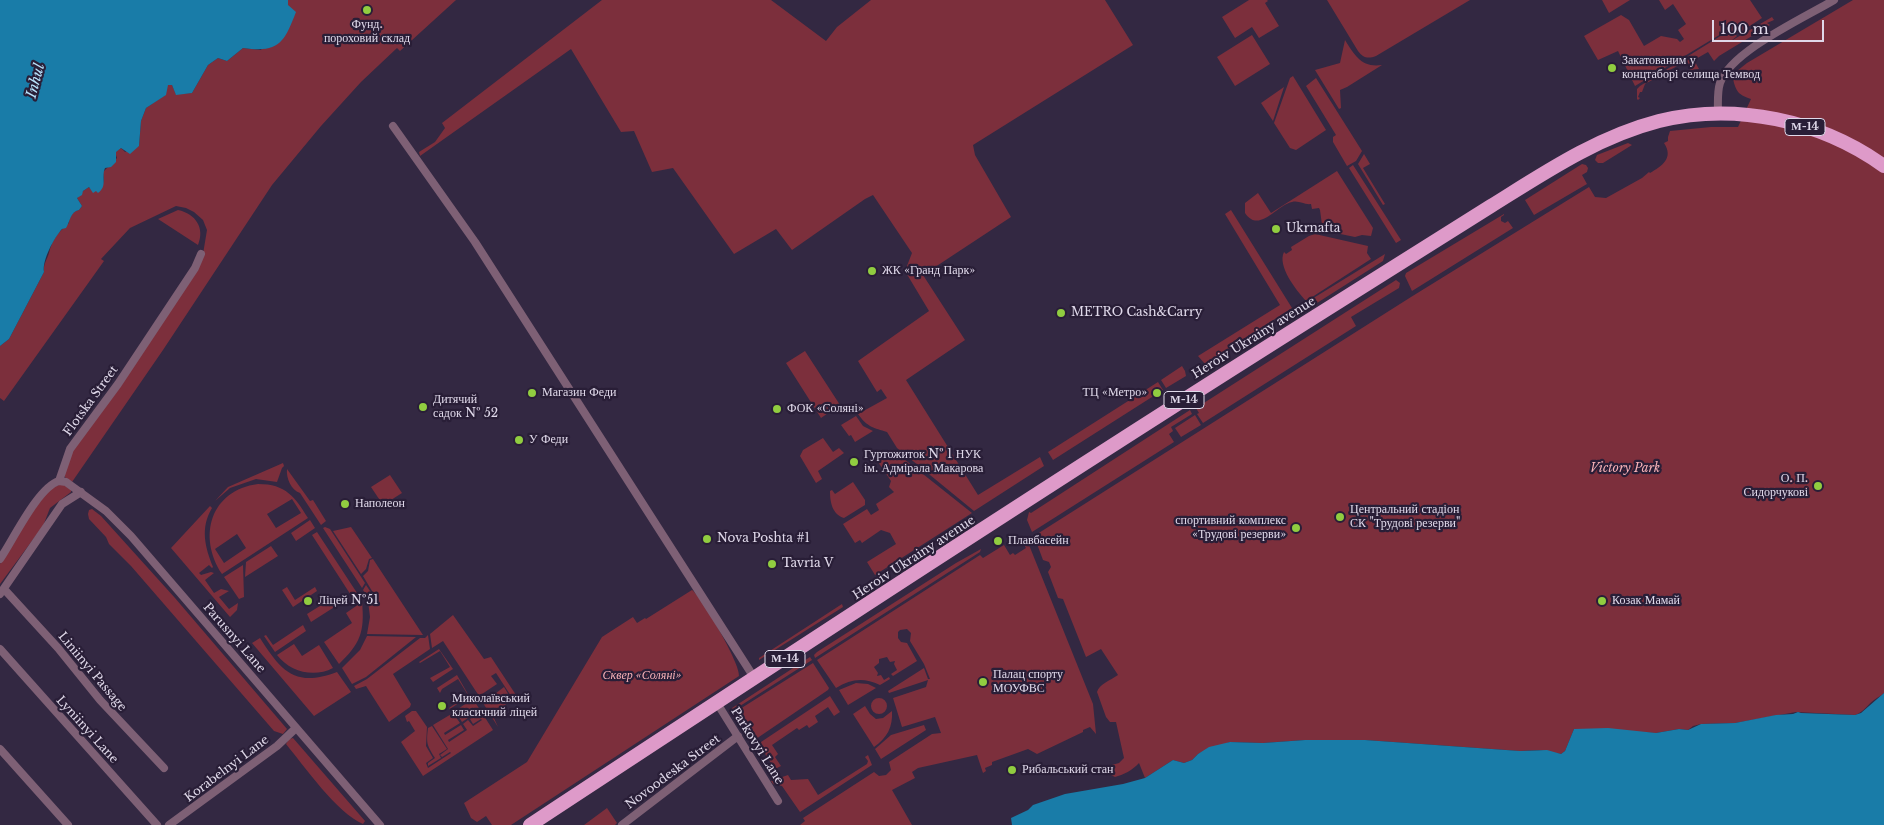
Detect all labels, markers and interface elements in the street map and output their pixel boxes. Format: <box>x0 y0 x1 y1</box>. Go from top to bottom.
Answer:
marker: Фунд. пороховий склад <box>361 4 373 16</box>
scale bar <box>1714 10 1826 42</box>
place label: Фунд. пороховий склад <box>324 18 410 46</box>
text: 100 m <box>1720 19 1769 38</box>
place label: Закатованим у концтаборі селища Темвод <box>1622 54 1760 82</box>
water label: Inhul <box>23 62 49 100</box>
marker: Закатованим у концтаборі селища Темвод <box>1606 62 1618 74</box>
road number: М-14 <box>1785 118 1825 136</box>
place label: Ukrnafta <box>1286 222 1340 236</box>
marker: Ukrnafta <box>1270 223 1282 235</box>
place label: ЖК «Гранд Парк» <box>882 264 975 278</box>
marker: ЖК «Гранд Парк» <box>866 265 878 277</box>
street label: Heroiv Ukrainy avenue <box>1190 294 1318 382</box>
place label: METRO Cash&Carry <box>1071 306 1202 320</box>
marker: METRO Cash&Carry <box>1055 307 1067 319</box>
street label: Flotska Street <box>61 363 121 439</box>
place label: Магазин Феди <box>542 386 616 400</box>
place label: ТЦ «Метро» <box>1083 386 1147 400</box>
marker: Магазин Феди <box>526 387 538 399</box>
marker: ТЦ «Метро» <box>1151 387 1163 399</box>
road number: М-14 <box>1164 392 1204 408</box>
place label: Дитячий садок № 52 <box>433 393 498 421</box>
marker: Дитячий садок № 52 <box>417 401 429 413</box>
place label: ФОК «Соляні» <box>787 402 864 416</box>
marker: ФОК «Соляні» <box>771 403 783 415</box>
place label: У Феди <box>529 433 568 447</box>
marker: У Феди <box>513 434 525 446</box>
place label: Гуртожиток № 1 НУК ім. Адмірала Макарова <box>864 448 983 476</box>
marker: Гуртожиток № 1 НУК ім. Адмірала Макарова <box>848 456 860 468</box>
park label: Victory Park <box>1590 462 1660 476</box>
place label: О. П. Сидорчукові <box>1744 472 1808 500</box>
marker: О. П. Сидорчукові <box>1812 480 1824 492</box>
place label: Наполеон <box>355 497 405 511</box>
marker: Наполеон <box>339 498 351 510</box>
place label: Центральний стадіон СК "Трудові резерви" <box>1350 503 1460 531</box>
marker: Центральний стадіон СК "Трудові резерви" <box>1334 511 1346 523</box>
street label: Heroiv Ukrainy avenue <box>850 513 978 603</box>
place label: спортивний комплекс «Трудові резерви» <box>1175 514 1286 542</box>
marker: спортивний комплекс «Трудові резерви» <box>1290 522 1302 534</box>
place label: Nova Poshta #1 <box>717 532 810 546</box>
marker: Nova Poshta #1 <box>701 533 713 545</box>
place label: Плавбасейн <box>1008 534 1069 548</box>
marker: Плавбасейн <box>992 535 1004 547</box>
place label: Tavria V <box>782 557 833 571</box>
marker: Tavria V <box>766 558 778 570</box>
place label: Ліцей №51 <box>318 594 379 608</box>
place label: Козак Мамай <box>1612 594 1680 608</box>
marker: Ліцей №51 <box>302 595 314 607</box>
marker: Козак Мамай <box>1596 595 1608 607</box>
street label: Parusnyi Lane <box>200 600 268 676</box>
street label: Liniinyi Passage <box>55 630 129 714</box>
road number: М-14 <box>765 651 805 668</box>
place label: Палац спорту МОУФВС <box>993 668 1063 696</box>
park label: Сквер «Соляні» <box>603 669 681 683</box>
marker: Палац спорту МОУФВС <box>977 676 989 688</box>
place label: Миколаївський класичний ліцей <box>452 692 537 720</box>
street label: Lyniinyi Lane <box>53 693 121 767</box>
marker: Миколаївський класичний ліцей <box>436 700 448 712</box>
street label: Parkovyi Lane <box>728 705 786 787</box>
street label: Novoodeska Street <box>623 732 723 812</box>
street label: Korabelnyi Lane <box>182 733 272 805</box>
place label: Рибальський стан <box>1022 763 1113 777</box>
marker: Рибальський стан <box>1006 764 1018 776</box>

